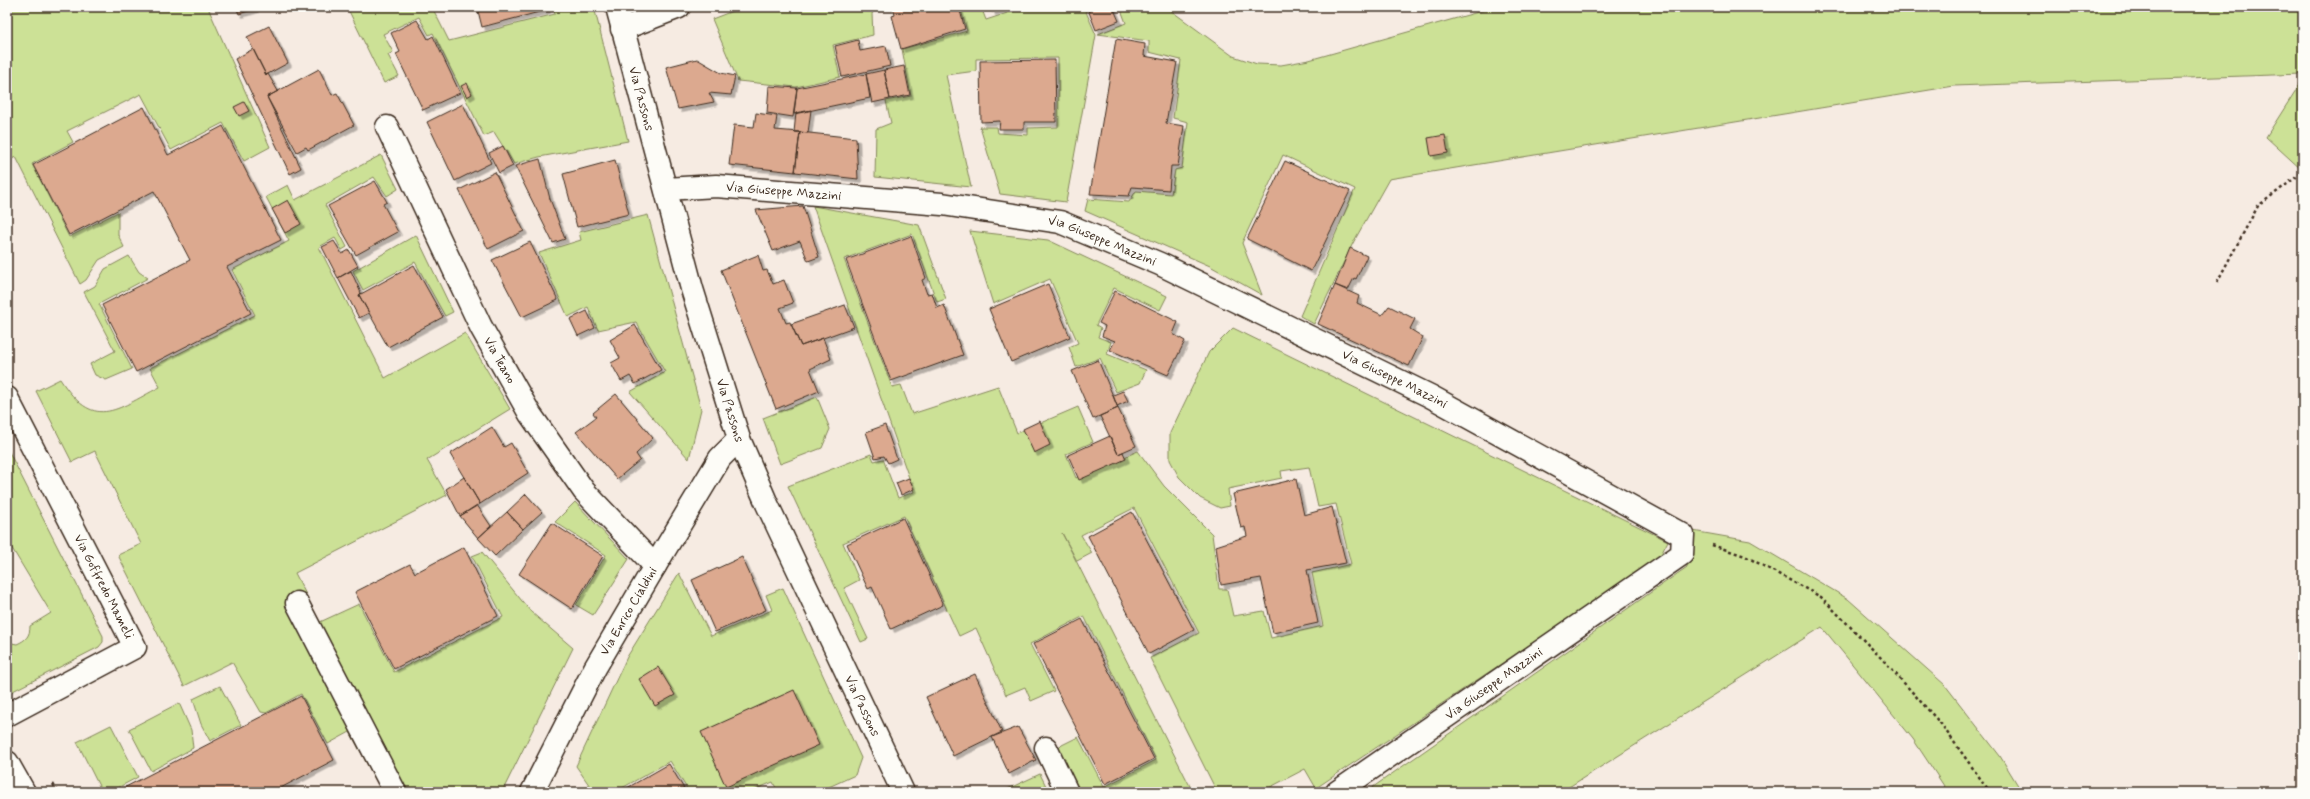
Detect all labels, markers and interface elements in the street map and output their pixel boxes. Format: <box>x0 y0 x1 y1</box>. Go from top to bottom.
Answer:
street label: Via Passons <box>625 65 658 133</box>
street label: Via Giuseppe Mazzini <box>725 178 842 204</box>
street label: Via Giuseppe Mazzini <box>1047 212 1159 270</box>
street label: Via Teano <box>480 334 520 387</box>
street label: Via Giuseppe Mazzini <box>1339 346 1450 412</box>
street label: Via Passons <box>712 376 748 444</box>
street label: Via Goffredo Mameli <box>70 531 138 642</box>
street label: Via Enrico Cialdini <box>596 564 661 658</box>
street label: Via Giuseppe Mazzini <box>1442 644 1546 724</box>
street label: Via Passons <box>841 673 884 739</box>

